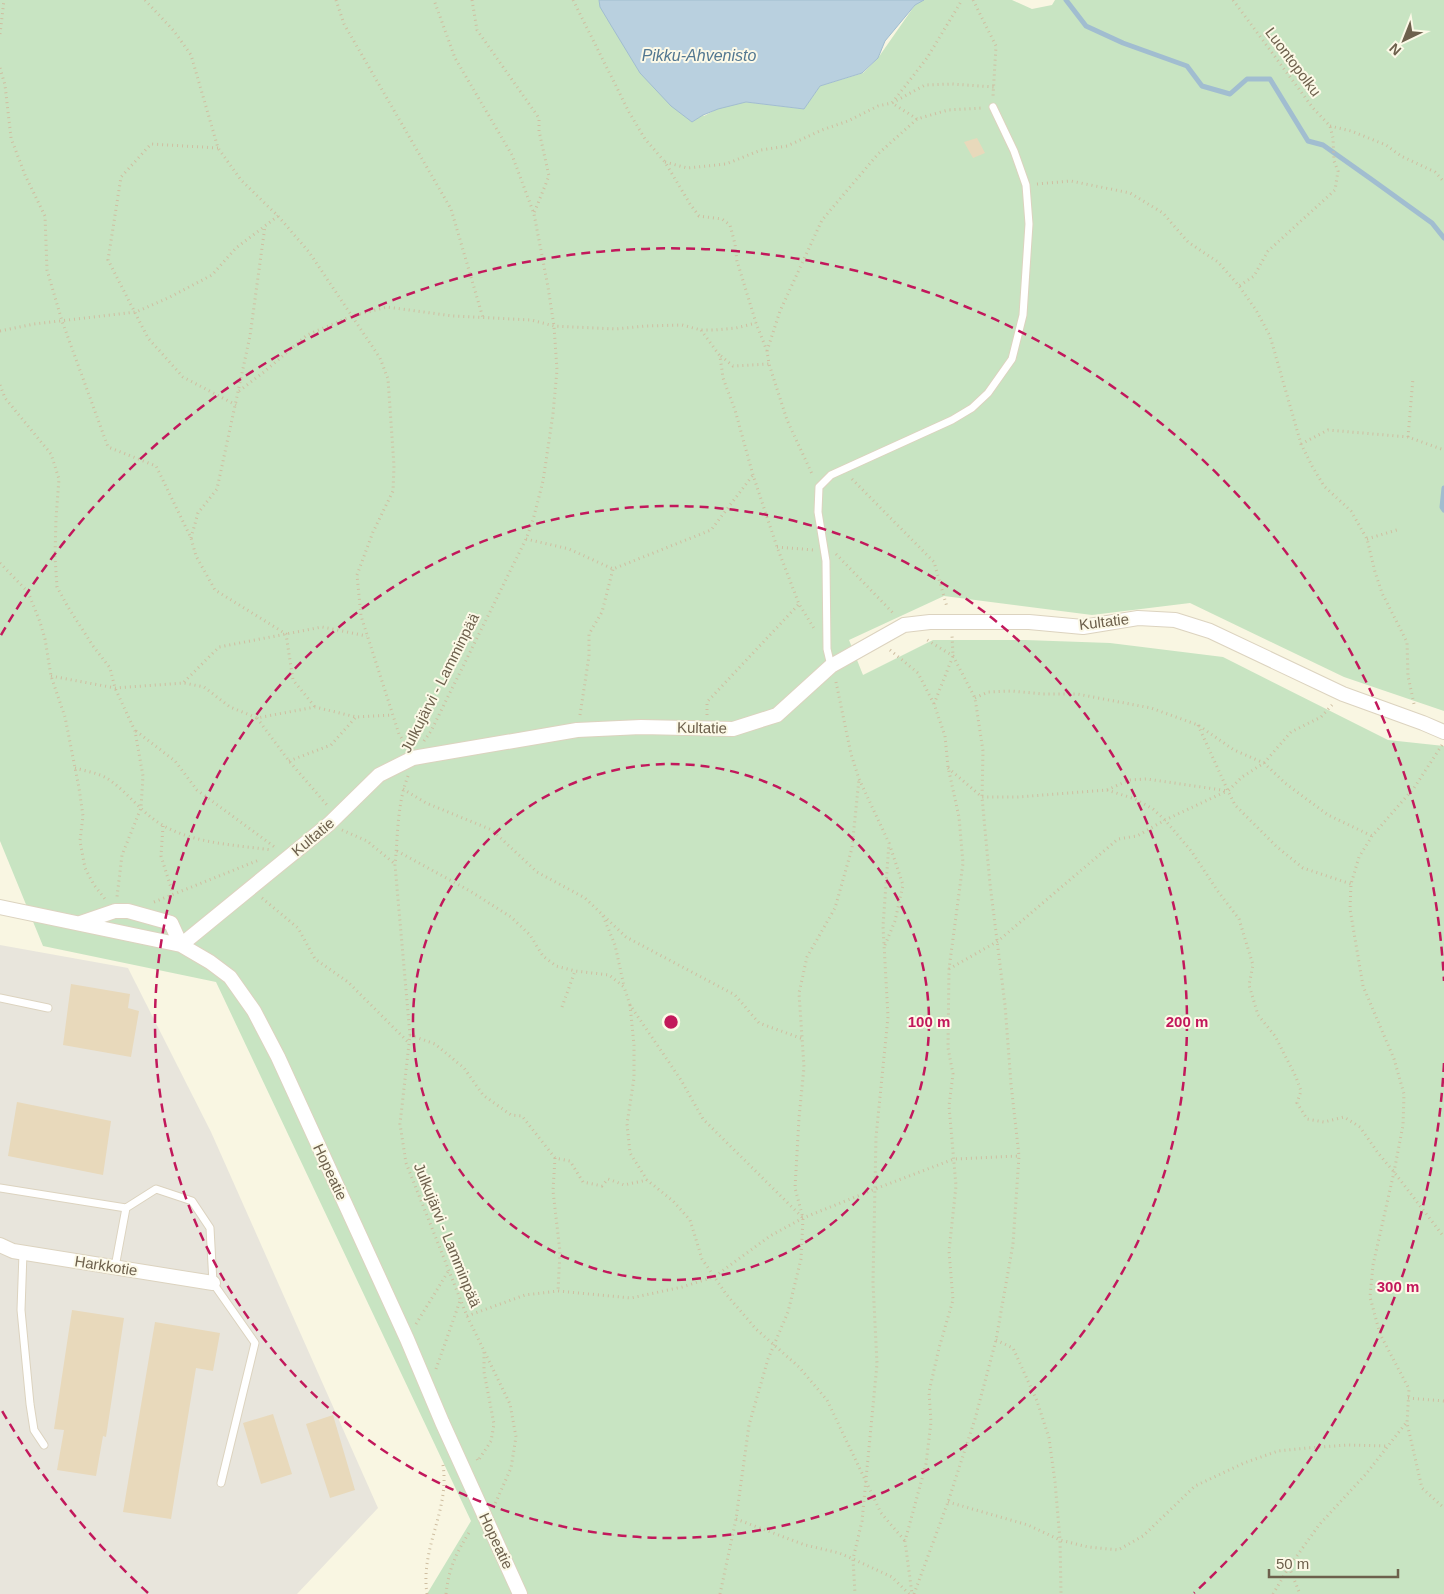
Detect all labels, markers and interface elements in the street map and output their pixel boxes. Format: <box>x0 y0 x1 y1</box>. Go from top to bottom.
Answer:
north arrow <box>1379 15 1429 65</box>
street label: Luontopolku <box>1262 24 1325 99</box>
text: N <box>1386 40 1404 59</box>
water label: Pikku-Ahvenisto <box>642 47 756 64</box>
street label: Julkujärvi - Lamminpää <box>397 610 482 755</box>
street label: Kultatie <box>1078 610 1130 633</box>
street label: Kultatie <box>677 719 727 736</box>
street label: Kultatie <box>288 814 337 859</box>
centre of rings <box>662 1013 680 1031</box>
text: 100 m <box>908 1013 950 1030</box>
text: 200 m <box>1166 1013 1208 1030</box>
street label: Hopeatie <box>310 1141 351 1203</box>
street label: Julkujärvi - Lamminpää <box>411 1160 484 1310</box>
street label: Harkkotie <box>73 1252 139 1279</box>
text: 300 m <box>1377 1278 1419 1295</box>
street label: Hopeatie <box>476 1510 517 1572</box>
scale bar <box>1269 1546 1398 1578</box>
text: 50 m <box>1276 1555 1309 1572</box>

